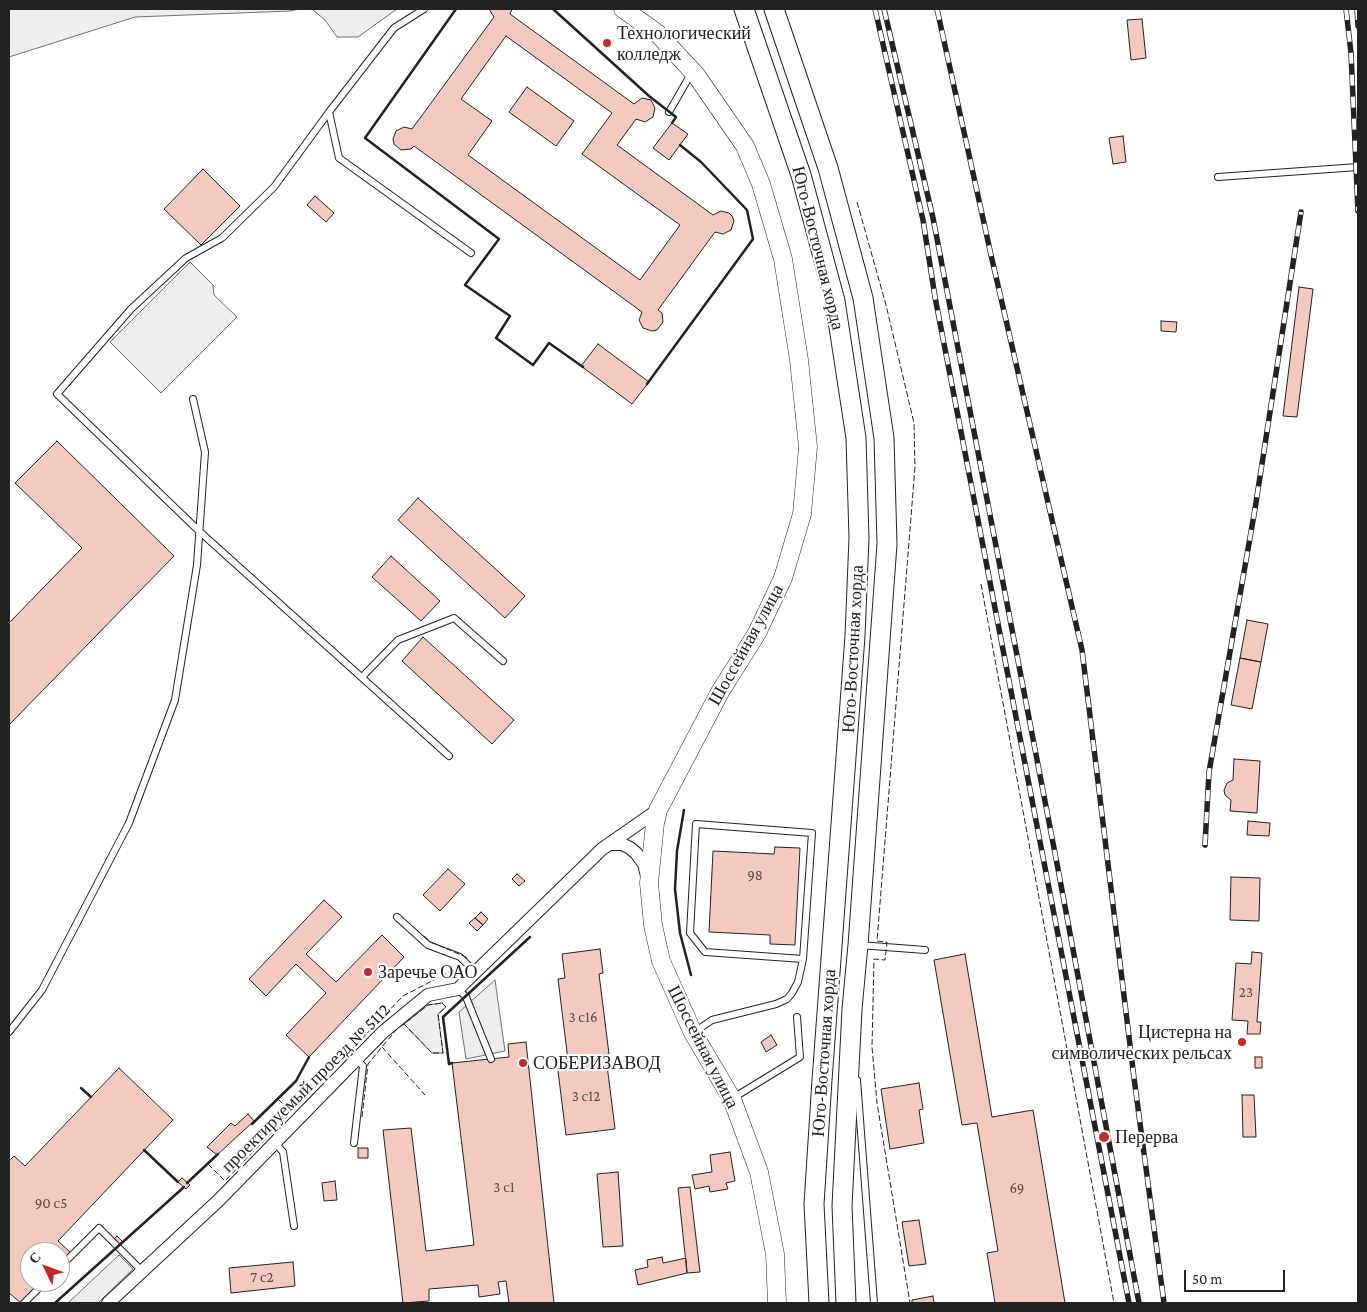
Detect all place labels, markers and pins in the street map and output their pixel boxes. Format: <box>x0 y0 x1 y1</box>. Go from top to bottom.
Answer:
place label: Технологический колледж <box>617 22 751 64</box>
marker: Технологический колледж <box>601 37 613 49</box>
place label: Заречье ОАО <box>378 961 477 983</box>
marker: Заречье ОАО <box>362 966 374 978</box>
place label: Цистерна на символических рельсах <box>1052 1021 1232 1064</box>
marker: Цистерна на символических рельсах <box>1236 1036 1248 1048</box>
place label: СОБЕРИЗАВОД <box>533 1052 661 1074</box>
marker: СОБЕРИЗАВОД <box>517 1057 529 1069</box>
place label: Перерва <box>1115 1126 1178 1148</box>
marker: Перерва <box>1097 1130 1111 1144</box>

